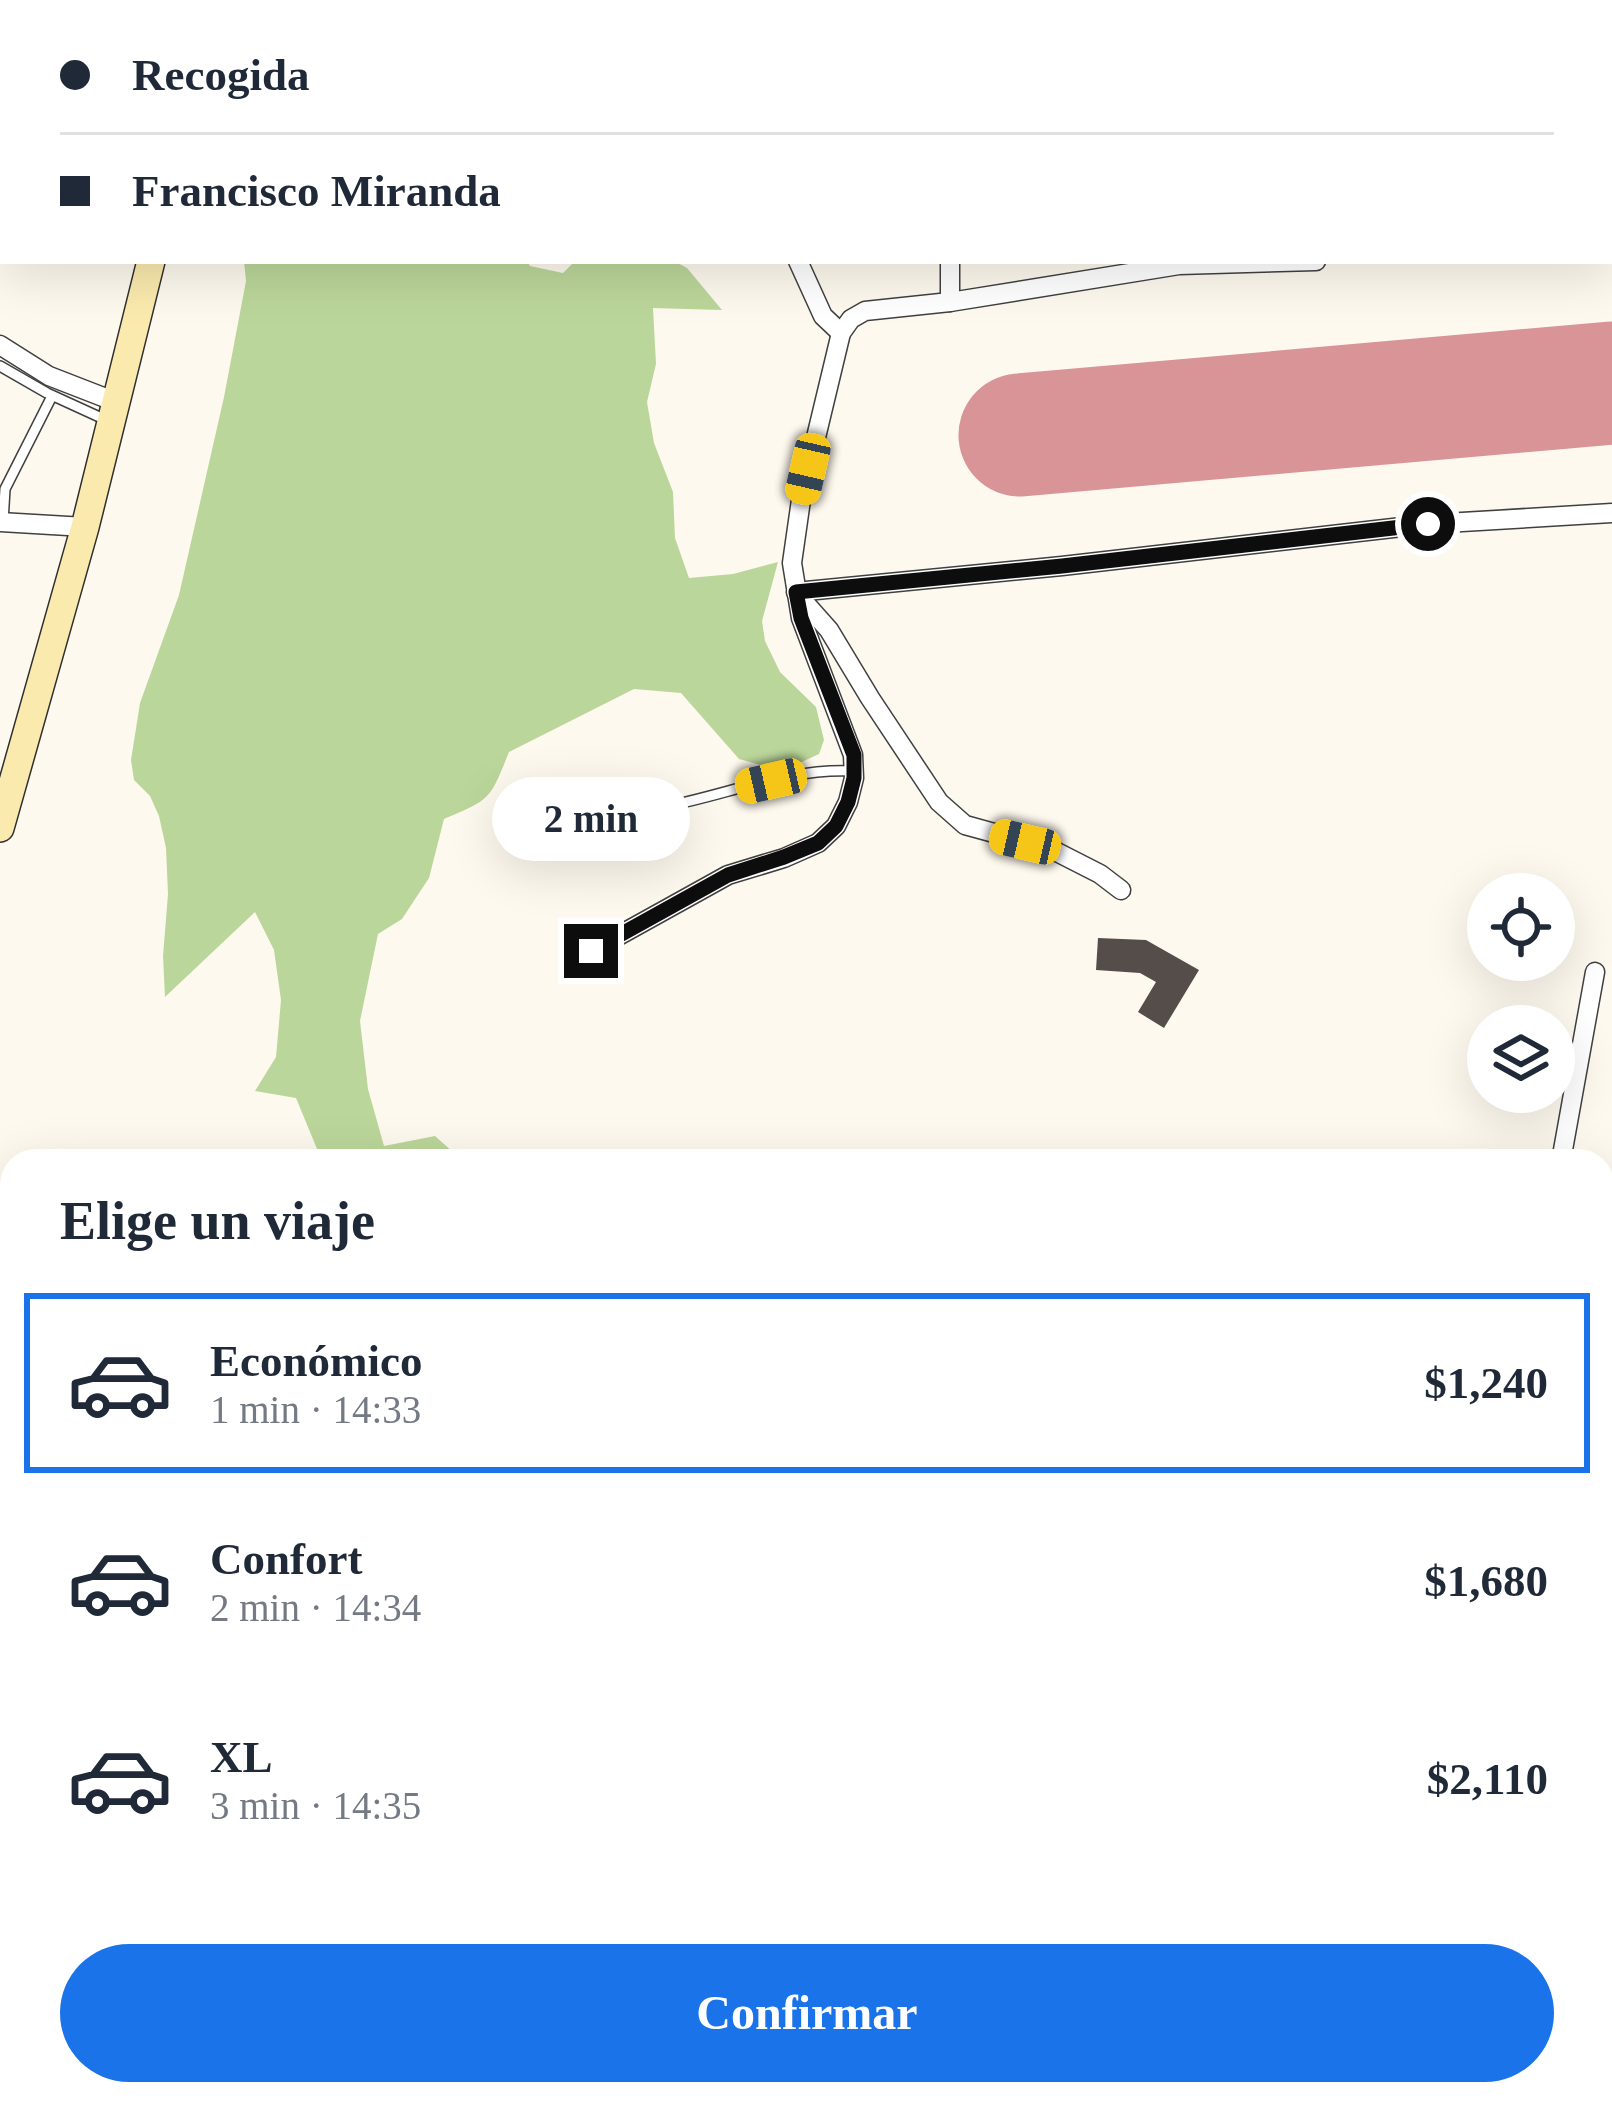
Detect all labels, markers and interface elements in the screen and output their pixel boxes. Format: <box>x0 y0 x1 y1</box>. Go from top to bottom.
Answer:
text: Recogida <box>132 50 309 100</box>
text: Francisco Miranda <box>132 166 501 216</box>
car <box>782 430 834 508</box>
route start <box>1401 497 1455 551</box>
car <box>732 755 810 807</box>
callout: 2 min <box>492 777 690 861</box>
text: 2 min <box>544 797 638 840</box>
car <box>986 816 1064 868</box>
map controls <box>1467 873 1575 1113</box>
button: locate <box>1467 873 1575 981</box>
route end <box>564 924 618 978</box>
button: layers <box>1467 1005 1575 1113</box>
text: Elige un viaje <box>60 1191 375 1251</box>
icon: car <box>66 1329 174 1437</box>
text: Económico <box>210 1336 422 1386</box>
text: $1,240 <box>1424 1358 1548 1408</box>
text: 1 min · 14:33 <box>210 1388 421 1431</box>
icon: car <box>66 1527 174 1635</box>
text: Confort <box>210 1534 362 1584</box>
text: $1,680 <box>1424 1556 1548 1606</box>
text: 2 min · 14:34 <box>210 1586 421 1629</box>
icon: car <box>66 1725 174 1833</box>
text: XL <box>210 1732 273 1782</box>
text: $2,110 <box>1427 1754 1548 1804</box>
text: 3 min · 14:35 <box>210 1784 421 1827</box>
button: Confirmar <box>60 1944 1554 2082</box>

